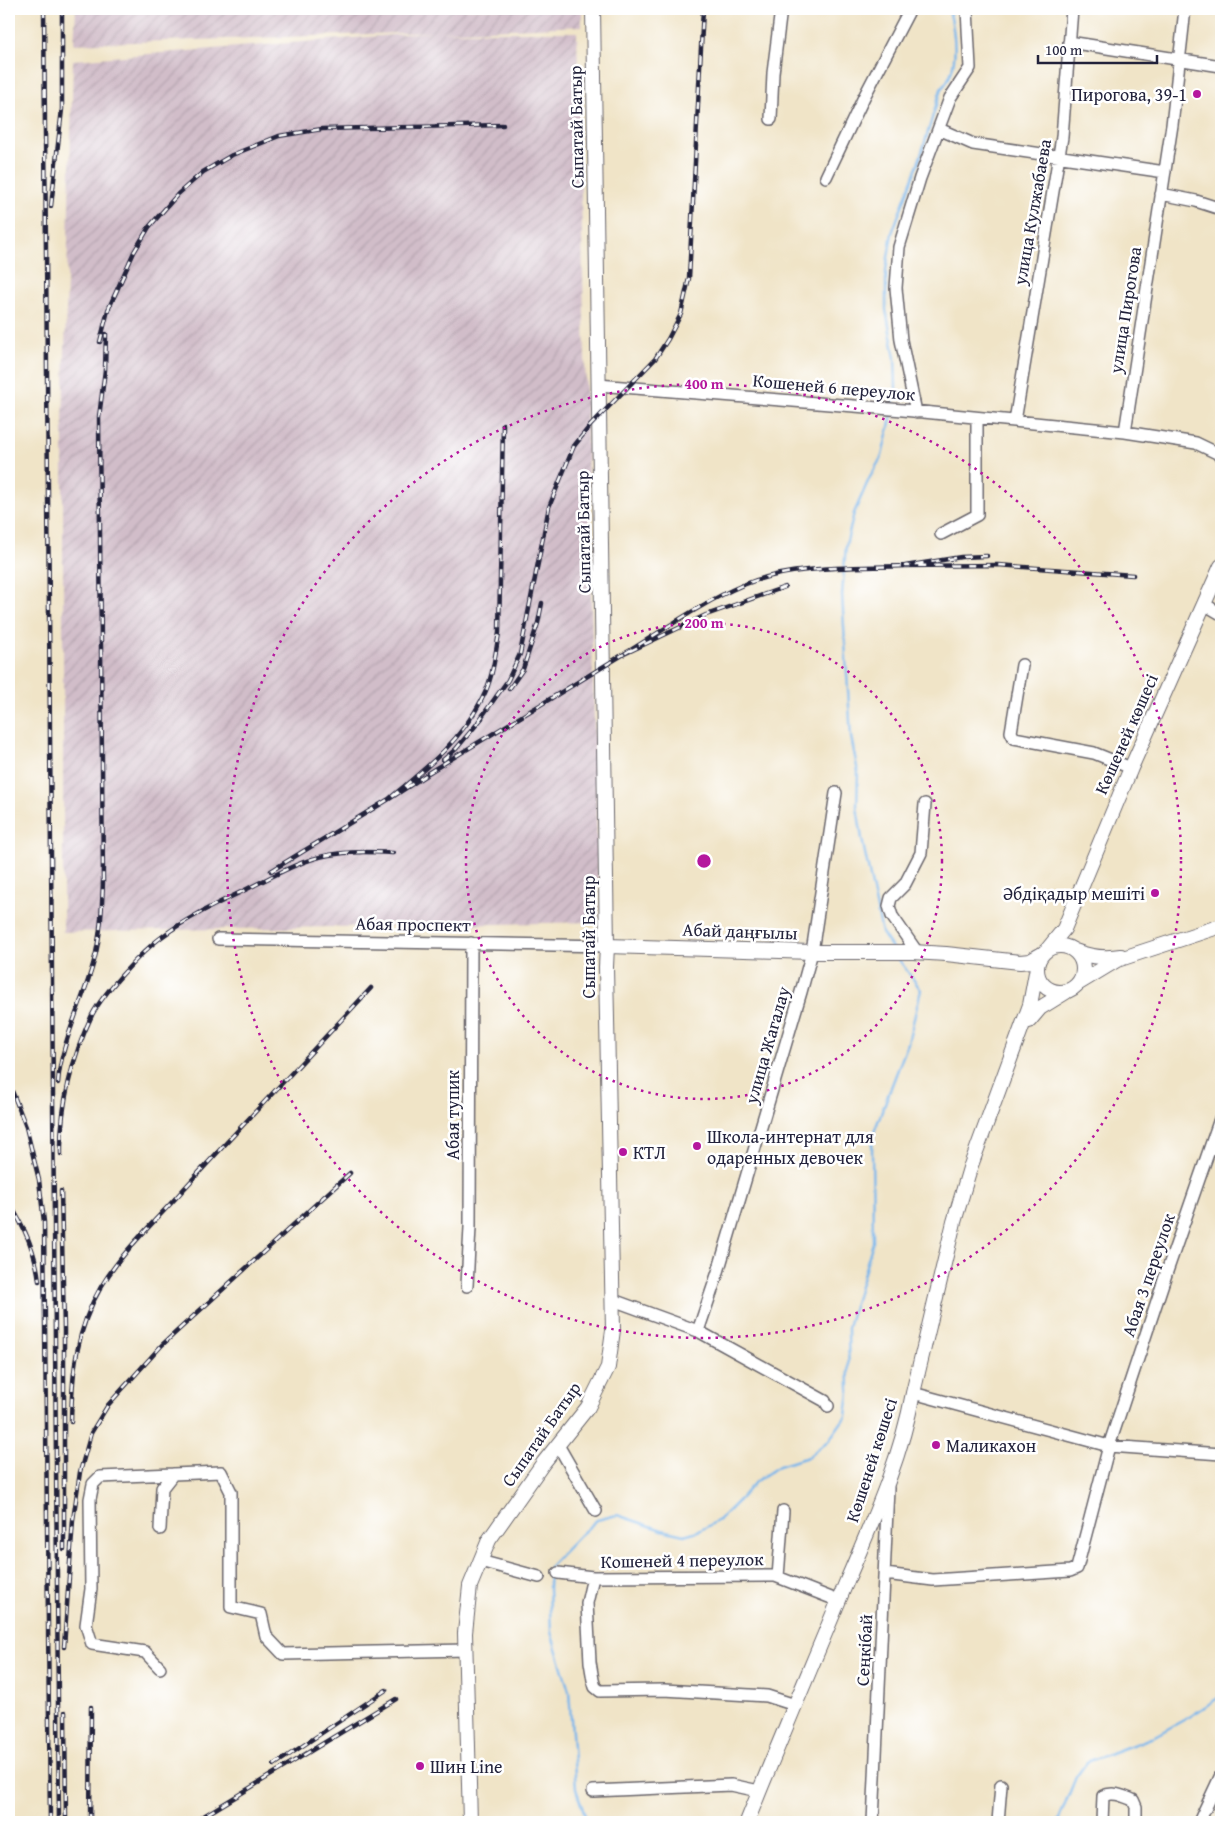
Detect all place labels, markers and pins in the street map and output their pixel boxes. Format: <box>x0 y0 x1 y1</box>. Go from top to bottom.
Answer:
place label: Пирогова, 39-1 <box>1071 81 1187 108</box>
marker: Пирогова, 39-1 <box>1191 88 1203 100</box>
centre of rings <box>695 852 713 870</box>
place label: Әбдіқадыр мешіті <box>1003 880 1145 907</box>
marker: Әбдіқадыр мешіті <box>1149 887 1161 899</box>
place label: Школа-интернат для одаренных девочек <box>707 1123 874 1171</box>
place label: КТЛ <box>633 1139 666 1166</box>
marker: Школа-интернат для одаренных девочек <box>691 1140 703 1152</box>
marker: КТЛ <box>617 1146 629 1158</box>
place label: Маликахон <box>946 1432 1036 1459</box>
marker: Маликахон <box>930 1439 942 1451</box>
place label: Шин Line <box>430 1753 503 1780</box>
marker: Шин Line <box>414 1760 426 1772</box>

